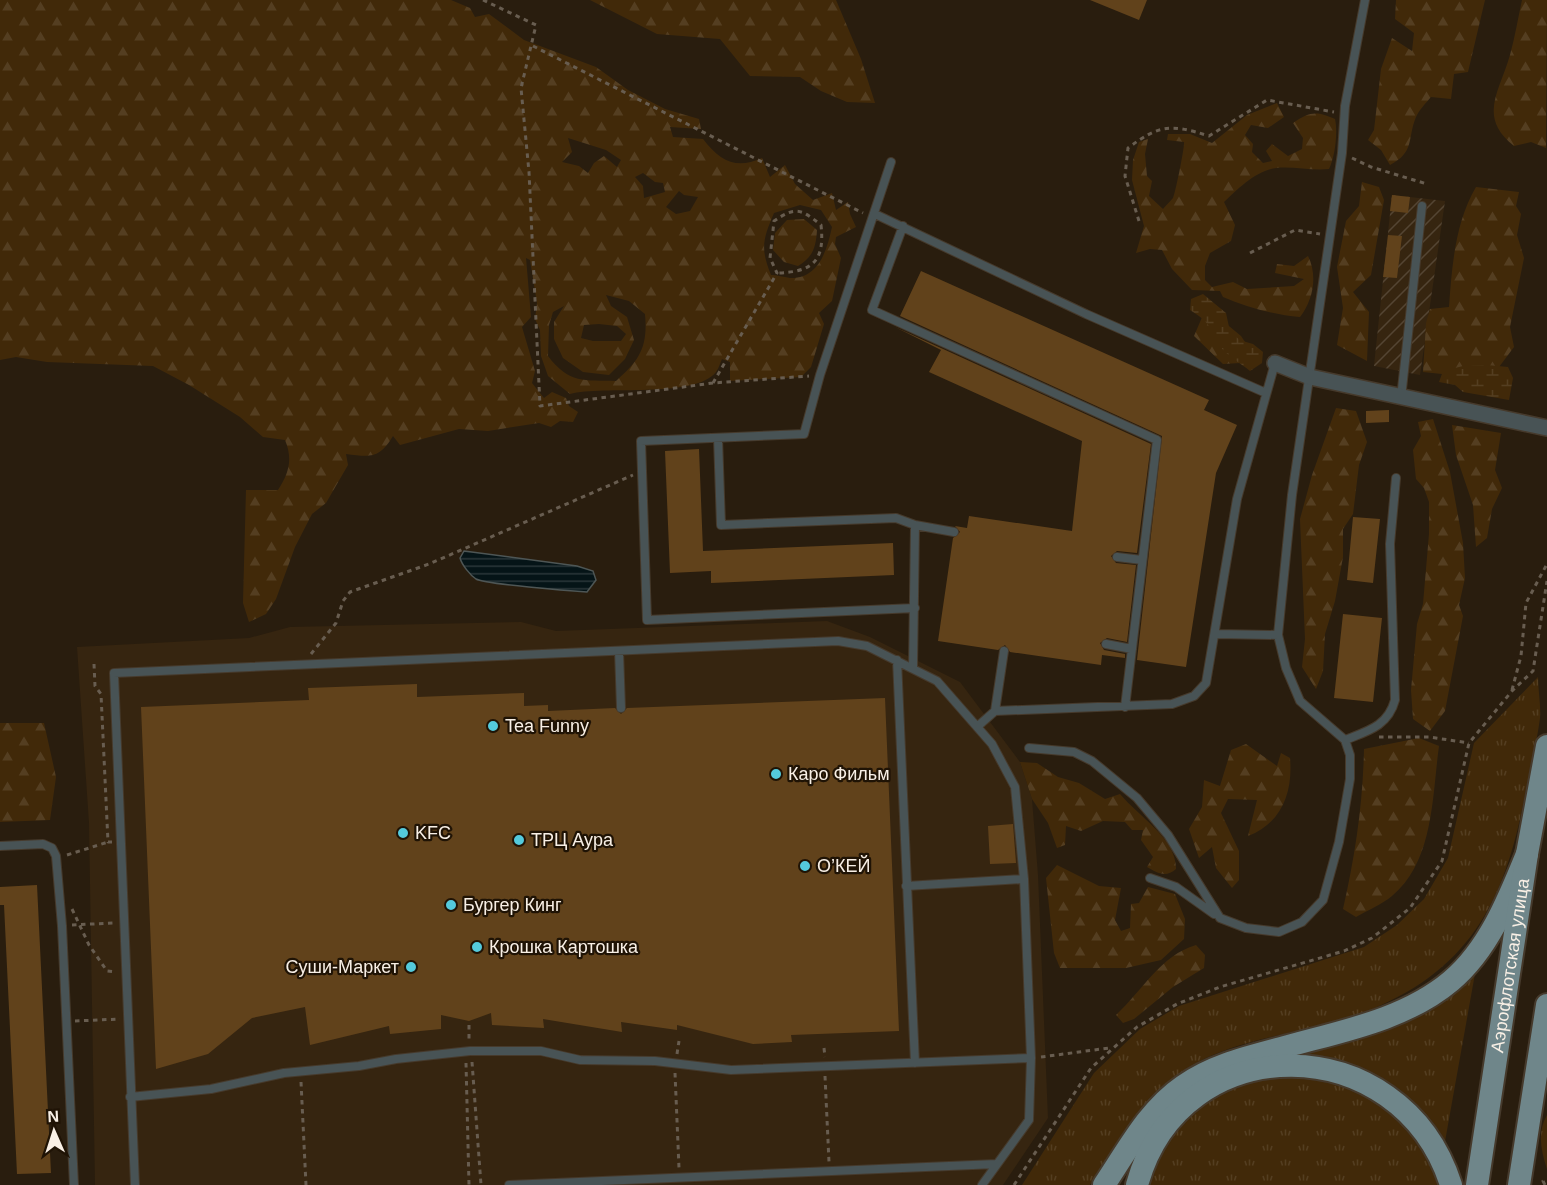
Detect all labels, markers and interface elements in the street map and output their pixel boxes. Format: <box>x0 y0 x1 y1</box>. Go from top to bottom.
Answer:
place label: Tea Funny <box>505 716 589 736</box>
marker: Tea Funny <box>486 719 500 733</box>
place label: Каро Фильм <box>788 764 890 784</box>
marker: Каро Фильм <box>769 767 783 781</box>
place label: KFC <box>415 823 451 843</box>
marker: KFC <box>396 826 410 840</box>
place label: ТРЦ Аура <box>531 830 614 850</box>
marker: ТРЦ Аура <box>512 833 526 847</box>
place label: О’КЕЙ <box>817 855 870 876</box>
marker: О’КЕЙ <box>798 859 812 873</box>
street label: Аэрофлотская улица <box>1487 876 1533 1054</box>
place label: Бургер Кинг <box>463 895 562 915</box>
marker: Бургер Кинг <box>444 898 458 912</box>
place label: Крошка Картошка <box>489 937 639 957</box>
marker: Крошка Картошка <box>470 940 484 954</box>
place label: Суши-Маркет <box>286 957 399 977</box>
marker: Суши-Маркет <box>404 960 418 974</box>
north arrow <box>24 1101 84 1161</box>
text: N <box>47 1108 59 1125</box>

